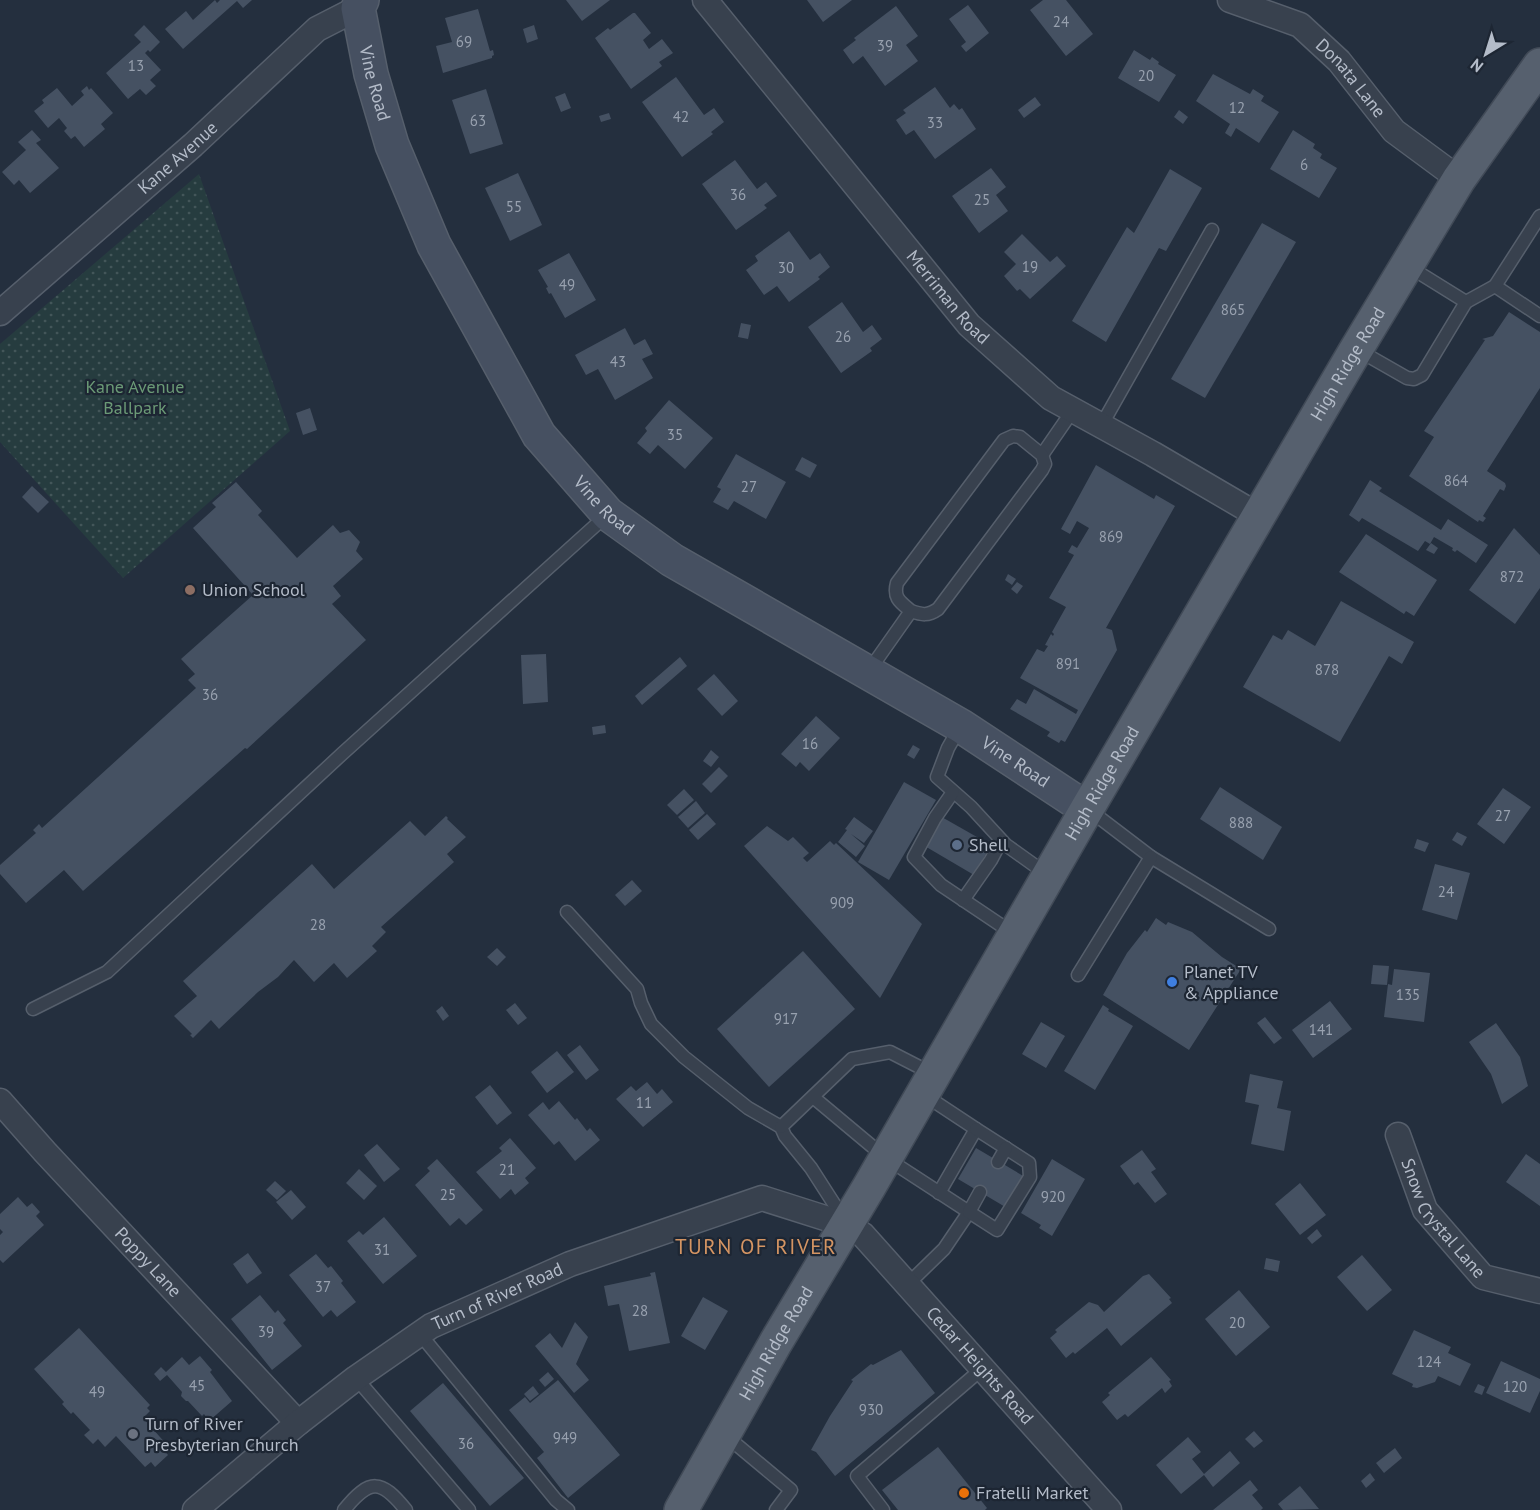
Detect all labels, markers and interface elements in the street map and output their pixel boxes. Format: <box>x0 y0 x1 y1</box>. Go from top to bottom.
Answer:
house number: 24 <box>1053 12 1069 31</box>
north arrow <box>1456 24 1516 84</box>
house number: 69 <box>456 32 472 51</box>
street label: Donata Lane <box>1311 33 1391 122</box>
house number: 39 <box>877 36 893 55</box>
street label: Vine Road <box>354 43 396 123</box>
text: N <box>1466 55 1487 77</box>
house number: 13 <box>128 56 144 75</box>
house number: 20 <box>1138 66 1154 85</box>
house number: 12 <box>1229 98 1245 117</box>
house number: 42 <box>673 107 689 126</box>
house number: 63 <box>470 111 486 130</box>
house number: 33 <box>927 113 943 132</box>
street label: Kane Avenue <box>133 116 222 199</box>
house number: 6 <box>1300 155 1308 174</box>
house number: 36 <box>730 185 746 204</box>
house number: 25 <box>974 190 990 209</box>
house number: 55 <box>506 197 522 216</box>
street label: Merriman Road <box>902 245 995 349</box>
house number: 19 <box>1022 257 1038 276</box>
house number: 30 <box>778 258 794 277</box>
house number: 49 <box>559 275 575 294</box>
house number: 865 <box>1221 300 1245 319</box>
street label: High Ridge Road <box>1305 303 1390 425</box>
house number: 26 <box>835 327 851 346</box>
house number: 43 <box>610 352 626 371</box>
park label: Kane Avenue Ballpark <box>86 375 184 419</box>
house number: 35 <box>667 425 683 444</box>
street label: Vine Road <box>568 470 639 540</box>
house number: 864 <box>1444 471 1468 490</box>
house number: 27 <box>741 477 757 496</box>
house number: 869 <box>1099 527 1123 546</box>
house number: 872 <box>1500 567 1524 586</box>
place label: Union School <box>202 578 306 601</box>
marker: Union School <box>183 583 197 597</box>
house number: 891 <box>1056 654 1080 673</box>
house number: 878 <box>1315 660 1339 679</box>
house number: 36 <box>202 685 218 704</box>
street label: High Ridge Road <box>1059 722 1144 844</box>
street label: Vine Road <box>976 730 1054 792</box>
house number: 16 <box>802 734 818 753</box>
house number: 27 <box>1495 806 1511 825</box>
house number: 888 <box>1229 813 1253 832</box>
place label: Shell <box>969 833 1009 856</box>
marker: Shell <box>950 838 964 852</box>
house number: 24 <box>1438 882 1454 901</box>
house number: 909 <box>830 893 854 912</box>
house number: 28 <box>310 915 326 934</box>
place label: Planet TV & Appliance <box>1184 960 1279 1004</box>
marker: Planet TV & Appliance <box>1165 975 1179 989</box>
house number: 135 <box>1396 985 1420 1004</box>
house number: 917 <box>774 1009 798 1028</box>
house number: 141 <box>1309 1020 1333 1039</box>
house number: 11 <box>636 1093 652 1112</box>
street label: Snow Crystal Lane <box>1396 1155 1491 1283</box>
house number: 21 <box>499 1160 515 1179</box>
house number: 25 <box>440 1185 456 1204</box>
house number: 920 <box>1041 1187 1065 1206</box>
street label: Poppy Lane <box>110 1222 187 1302</box>
district label: TURN OF RIVER <box>675 1233 837 1260</box>
house number: 31 <box>374 1240 390 1259</box>
street label: Turn of River Road <box>428 1257 566 1335</box>
house number: 37 <box>315 1277 331 1296</box>
street label: High Ridge Road <box>733 1282 818 1404</box>
house number: 28 <box>632 1301 648 1320</box>
street label: Cedar Heights Road <box>921 1301 1039 1429</box>
house number: 20 <box>1229 1313 1245 1332</box>
house number: 39 <box>258 1322 274 1341</box>
house number: 124 <box>1417 1352 1441 1371</box>
house number: 45 <box>189 1376 205 1395</box>
house number: 120 <box>1503 1377 1527 1396</box>
house number: 49 <box>89 1382 105 1401</box>
house number: 930 <box>859 1400 883 1419</box>
place label: Turn of River Presbyterian Church <box>145 1412 299 1456</box>
marker: Turn of River Presbyterian Church <box>126 1427 140 1441</box>
house number: 949 <box>553 1428 577 1447</box>
house number: 36 <box>458 1434 474 1453</box>
place label: Fratelli Market <box>976 1481 1088 1504</box>
marker: Fratelli Market <box>957 1486 971 1500</box>

